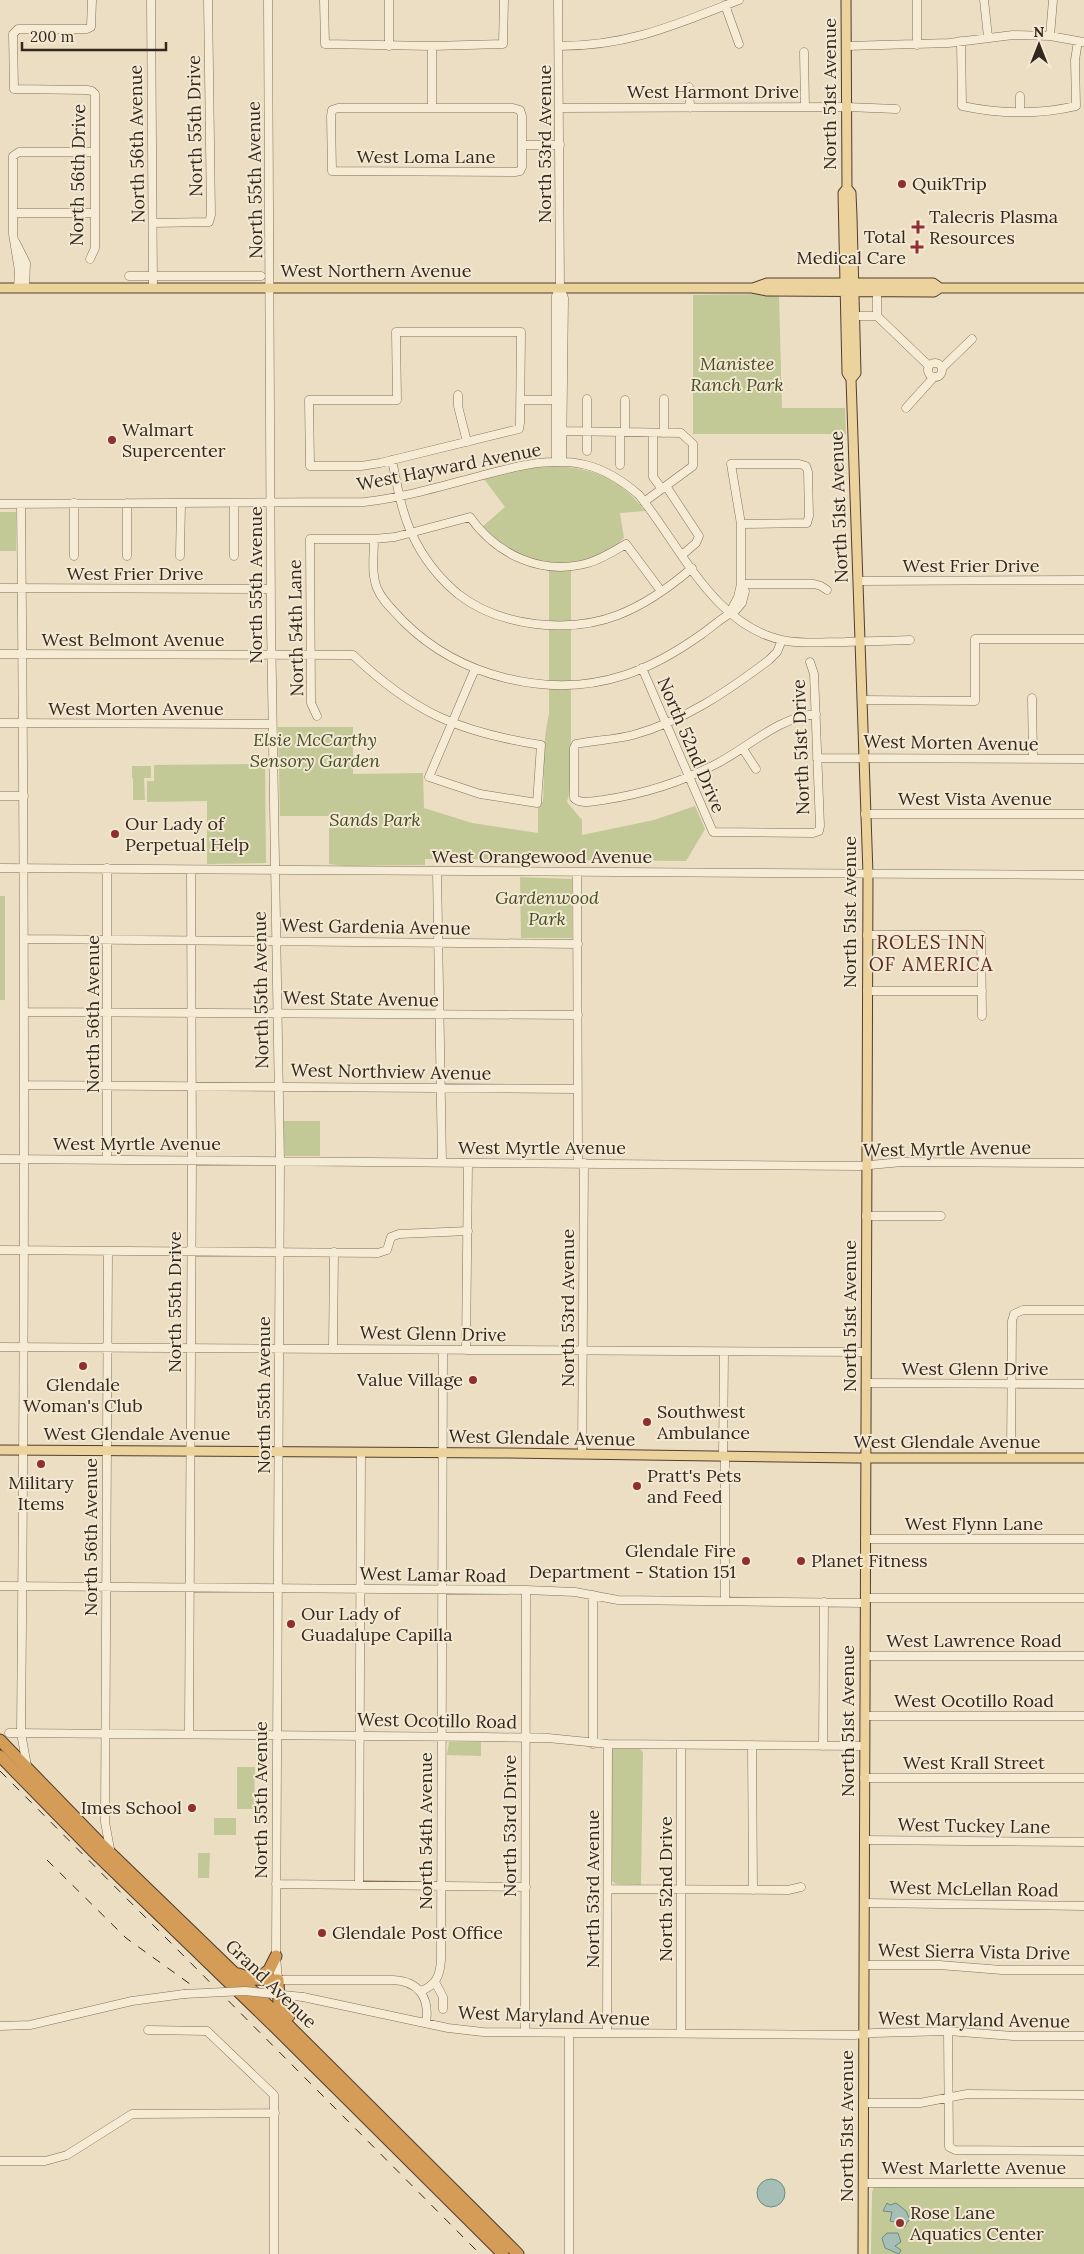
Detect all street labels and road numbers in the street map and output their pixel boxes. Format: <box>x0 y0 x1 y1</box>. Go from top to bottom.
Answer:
street label: North 51st Avenue <box>818 18 841 170</box>
street label: North 55th Drive <box>182 55 207 197</box>
street label: North 56th Avenue <box>124 64 149 223</box>
street label: North 53rd Avenue <box>533 64 556 223</box>
street label: West Harmont Drive <box>627 80 799 103</box>
street label: North 55th Avenue <box>242 101 267 259</box>
street label: North 56th Drive <box>65 103 90 246</box>
street label: West Loma Lane <box>357 145 496 168</box>
street label: West Northern Avenue <box>280 259 472 282</box>
street label: North 51st Avenue <box>824 430 853 583</box>
street label: West Hayward Avenue <box>355 437 543 496</box>
street label: North 55th Avenue <box>244 506 267 664</box>
street label: West Frier Drive <box>903 554 1040 577</box>
street label: North 54th Lane <box>283 559 308 697</box>
street label: West Frier Drive <box>67 562 204 585</box>
street label: West Belmont Avenue <box>41 628 225 651</box>
street label: North 52nd Drive <box>652 673 731 816</box>
street label: North 51st Drive <box>787 678 814 815</box>
street label: West Morten Avenue <box>48 697 224 720</box>
street label: West Morten Avenue <box>863 729 1039 756</box>
street label: West Vista Avenue <box>898 787 1052 810</box>
street label: North 51st Avenue <box>838 836 861 988</box>
street label: West Orangewood Avenue <box>432 845 653 868</box>
street label: North 55th Avenue <box>248 911 273 1069</box>
street label: West Gardenia Avenue <box>281 913 471 940</box>
street label: North 56th Avenue <box>81 935 104 1093</box>
street label: West State Avenue <box>283 986 439 1011</box>
street label: West Northview Avenue <box>290 1058 492 1085</box>
street label: West Myrtle Avenue <box>53 1132 221 1155</box>
street label: West Myrtle Avenue <box>458 1136 626 1159</box>
street label: West Myrtle Avenue <box>863 1136 1031 1161</box>
street label: North 53rd Avenue <box>556 1228 579 1387</box>
street label: North 55th Drive <box>163 1231 186 1373</box>
street label: North 51st Avenue <box>838 1240 861 1392</box>
street label: North 55th Avenue <box>252 1316 275 1474</box>
street label: West Glenn Drive <box>359 1321 507 1346</box>
street label: West Glenn Drive <box>902 1357 1049 1380</box>
street label: West Glendale Avenue <box>44 1422 231 1445</box>
street label: West Glendale Avenue <box>448 1424 636 1451</box>
street label: West Glendale Avenue <box>854 1430 1041 1453</box>
street label: North 56th Avenue <box>79 1458 102 1616</box>
street label: West Flynn Lane <box>905 1512 1044 1535</box>
street label: West Lamar Road <box>359 1562 507 1587</box>
street label: West Lawrence Road <box>886 1629 1062 1652</box>
street label: North 51st Avenue <box>836 1645 859 1797</box>
street label: West Ocotillo Road <box>894 1689 1054 1712</box>
street label: West Ocotillo Road <box>357 1708 517 1733</box>
street label: North 55th Avenue <box>249 1721 272 1879</box>
street label: West Krall Street <box>903 1751 1045 1774</box>
street label: North 54th Avenue <box>414 1752 437 1910</box>
street label: North 53rd Drive <box>498 1755 521 1897</box>
street label: North 53rd Avenue <box>581 1809 604 1968</box>
street label: West Tuckey Lane <box>897 1813 1051 1838</box>
street label: North 52nd Drive <box>654 1816 677 1962</box>
street label: West McLellan Road <box>889 1876 1059 1901</box>
street label: Grand Avenue <box>221 1934 322 2033</box>
street label: West Sierra Vista Drive <box>878 1938 1071 1965</box>
street label: West Maryland Avenue <box>458 2001 651 2030</box>
street label: West Maryland Avenue <box>878 2006 1070 2033</box>
street label: North 51st Avenue <box>835 2050 858 2202</box>
street label: West Marlette Avenue <box>882 2156 1067 2179</box>

